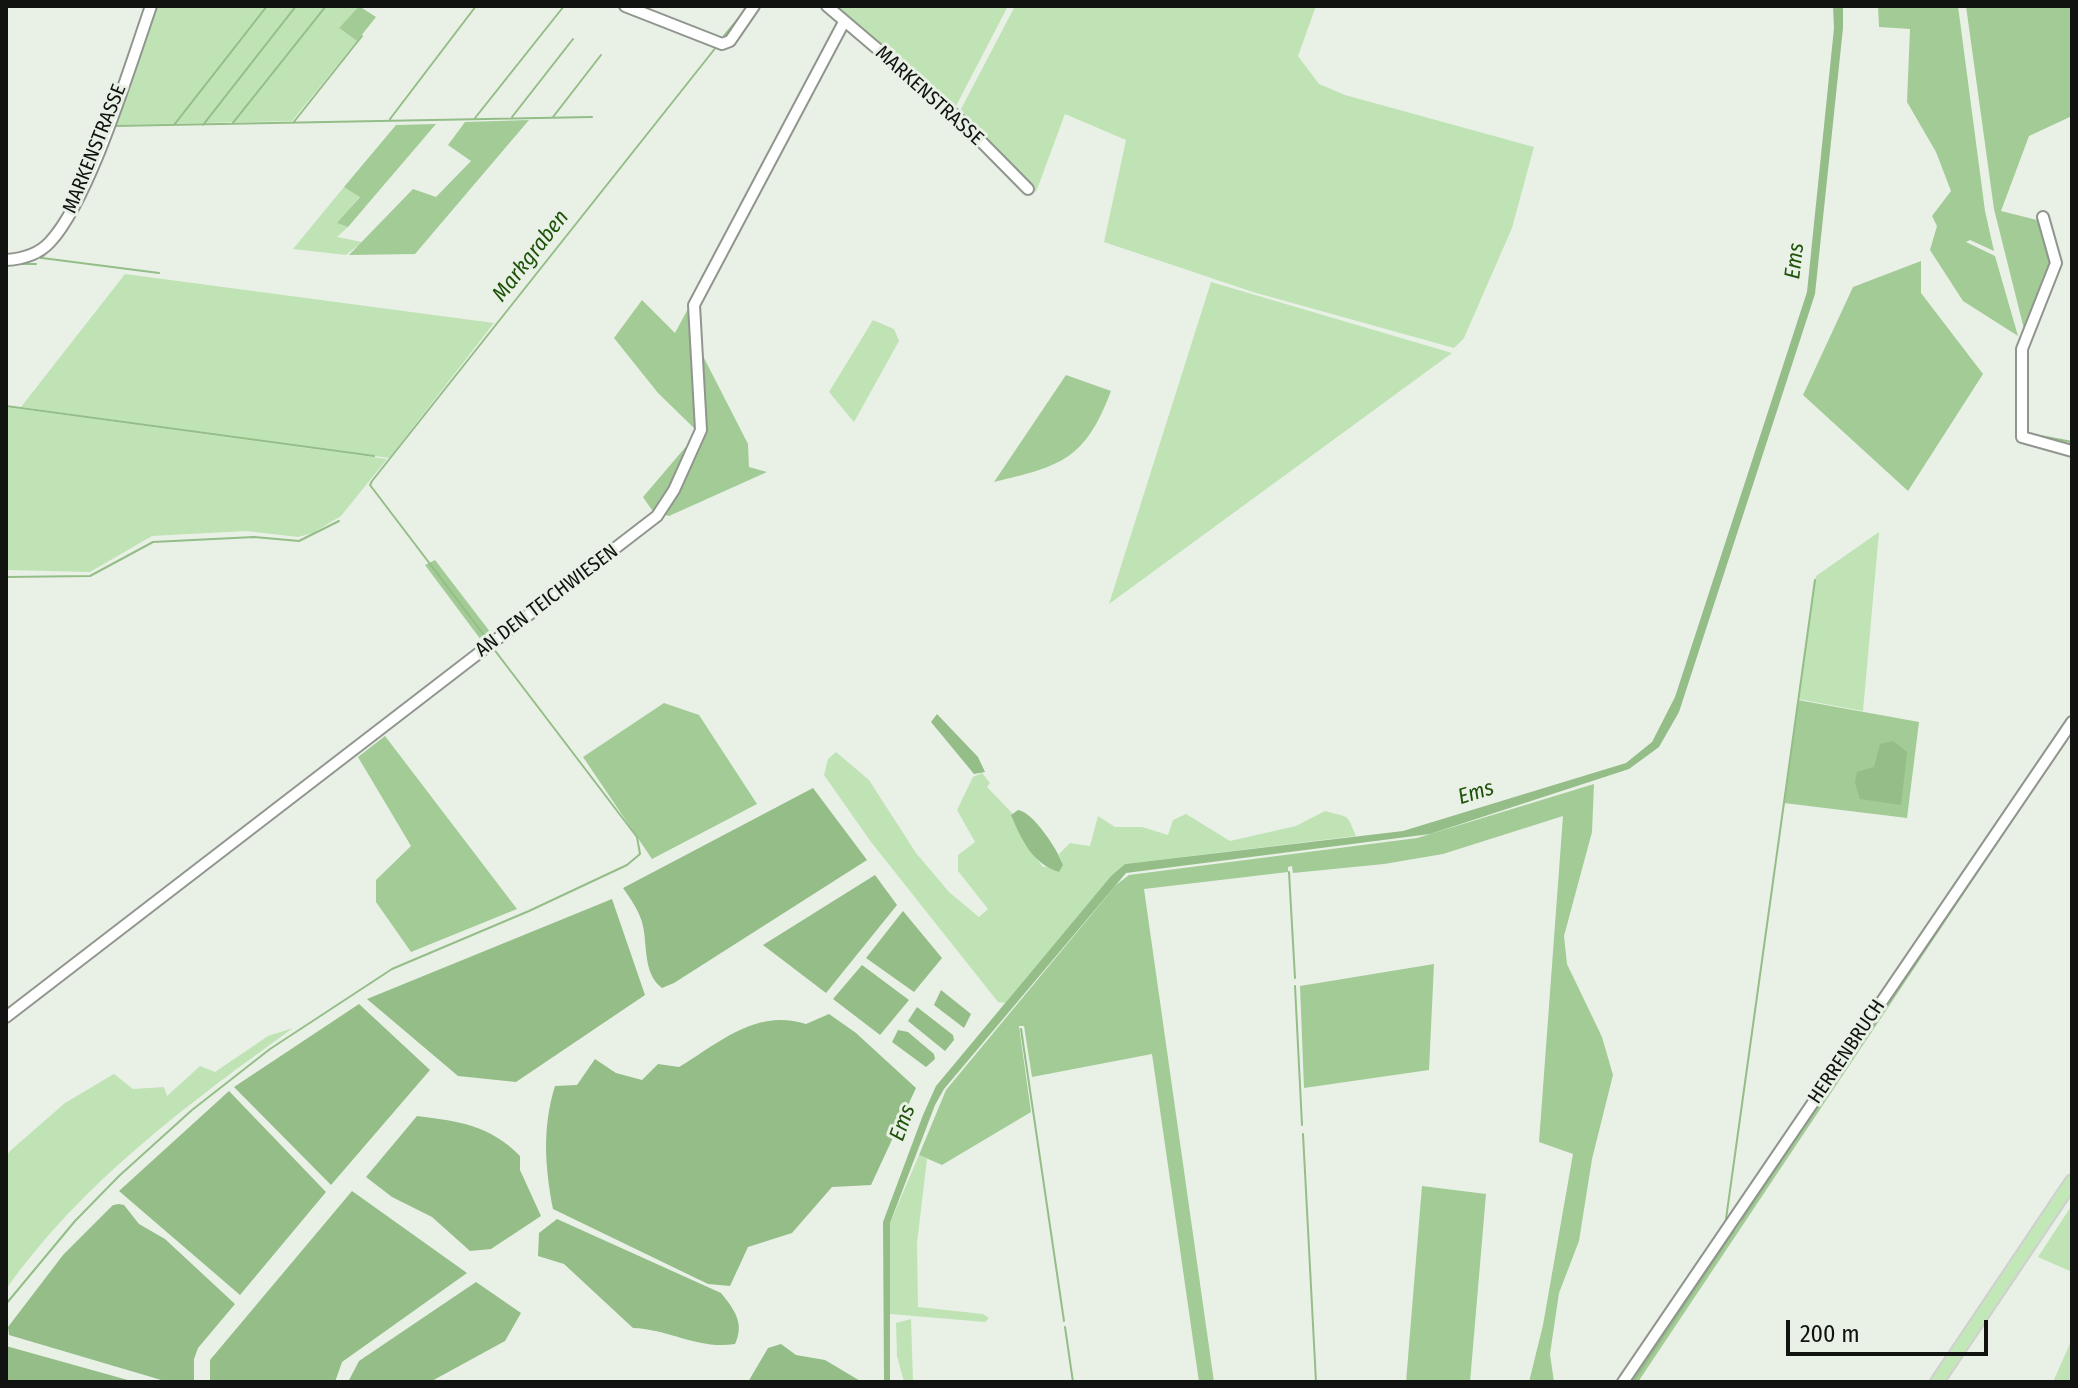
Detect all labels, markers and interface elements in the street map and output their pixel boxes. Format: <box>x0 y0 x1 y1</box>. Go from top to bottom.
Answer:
street label: MARKENSTRASSE <box>870 41 988 151</box>
street label: MARKENSTRASSE <box>58 81 132 217</box>
water label: Markgraben <box>487 205 575 307</box>
water label: Ems <box>1780 241 1810 281</box>
street label: AN DEN TEICHWIESEN <box>471 540 623 662</box>
water label: Ems <box>1455 775 1497 811</box>
street label: HERRENBRUCH <box>1803 995 1891 1109</box>
water label: Ems <box>884 1101 922 1145</box>
scale bar <box>1790 1304 1992 1354</box>
text: 200 m <box>1800 1320 1860 1348</box>

